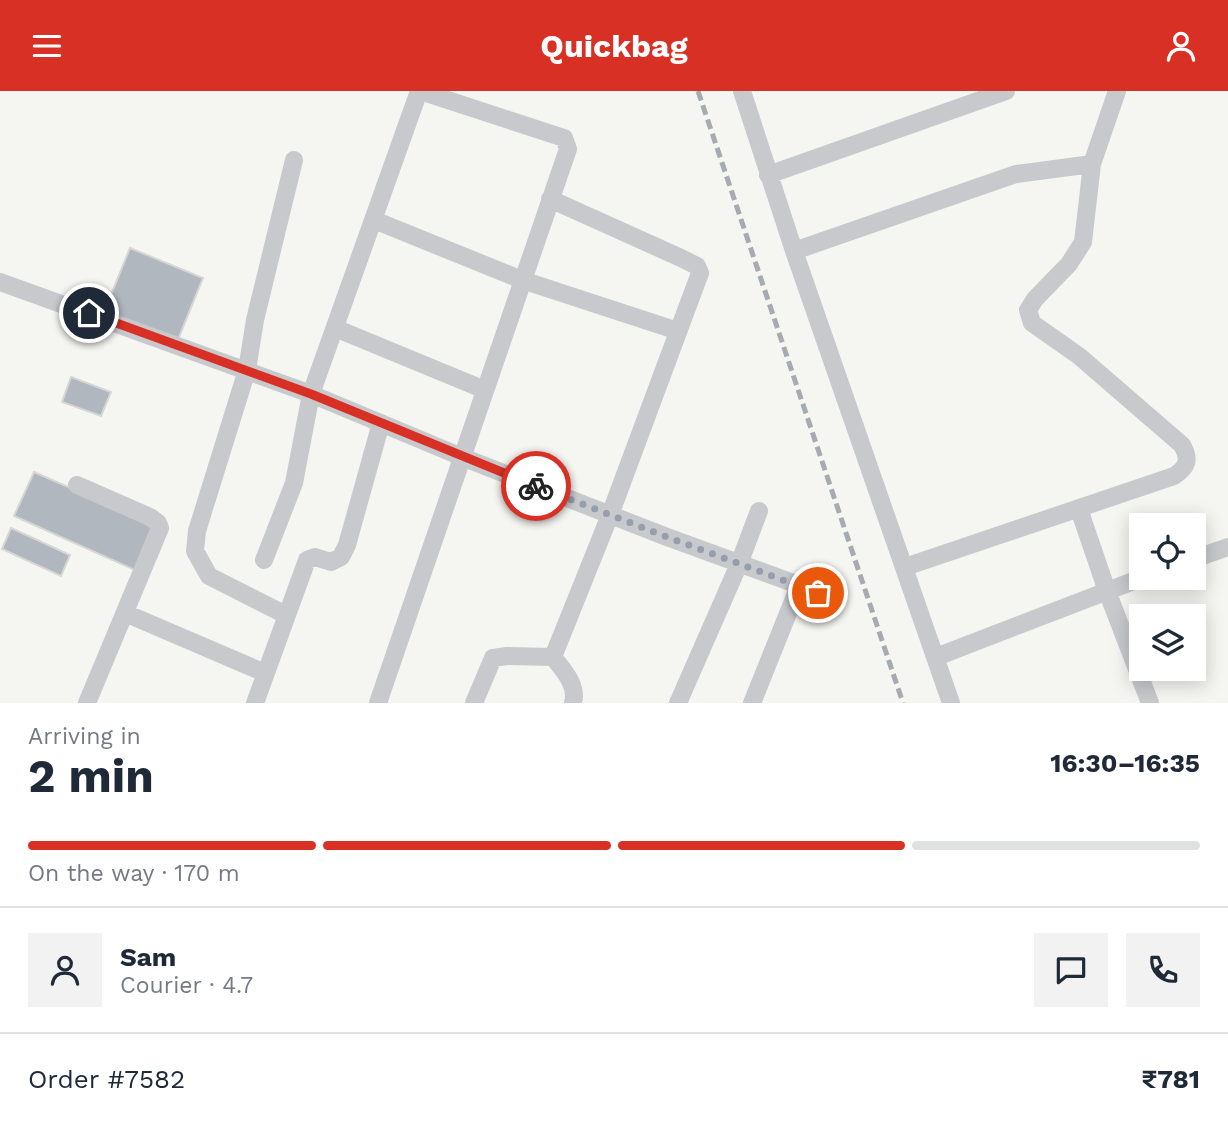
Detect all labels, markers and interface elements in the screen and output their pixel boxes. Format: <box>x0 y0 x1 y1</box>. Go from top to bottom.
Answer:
icon: menu <box>28 27 66 65</box>
text: Quickbag <box>540 27 688 65</box>
icon: person <box>1162 27 1200 65</box>
pin <box>59 283 119 343</box>
icon: home <box>70 294 108 332</box>
courier <box>501 451 571 521</box>
icon: bike <box>517 467 555 505</box>
map controls <box>1129 513 1206 681</box>
button: locate <box>1129 513 1206 590</box>
pin <box>788 563 848 623</box>
icon: bag <box>799 574 837 612</box>
button: layers <box>1129 604 1206 681</box>
text: Arriving in <box>28 723 141 750</box>
text: 16:30–16:35 <box>1050 748 1200 778</box>
text: 2 min <box>28 749 154 803</box>
text: On the way · 170 m <box>28 860 240 887</box>
button: person <box>28 933 102 1007</box>
button: chat <box>1034 933 1108 1007</box>
button: phone <box>1126 933 1200 1007</box>
text: Sam <box>120 942 176 972</box>
text: Courier · 4.7 <box>120 972 253 999</box>
text: Order #7582 <box>28 1064 185 1094</box>
text: ₹781 <box>1142 1064 1200 1094</box>

